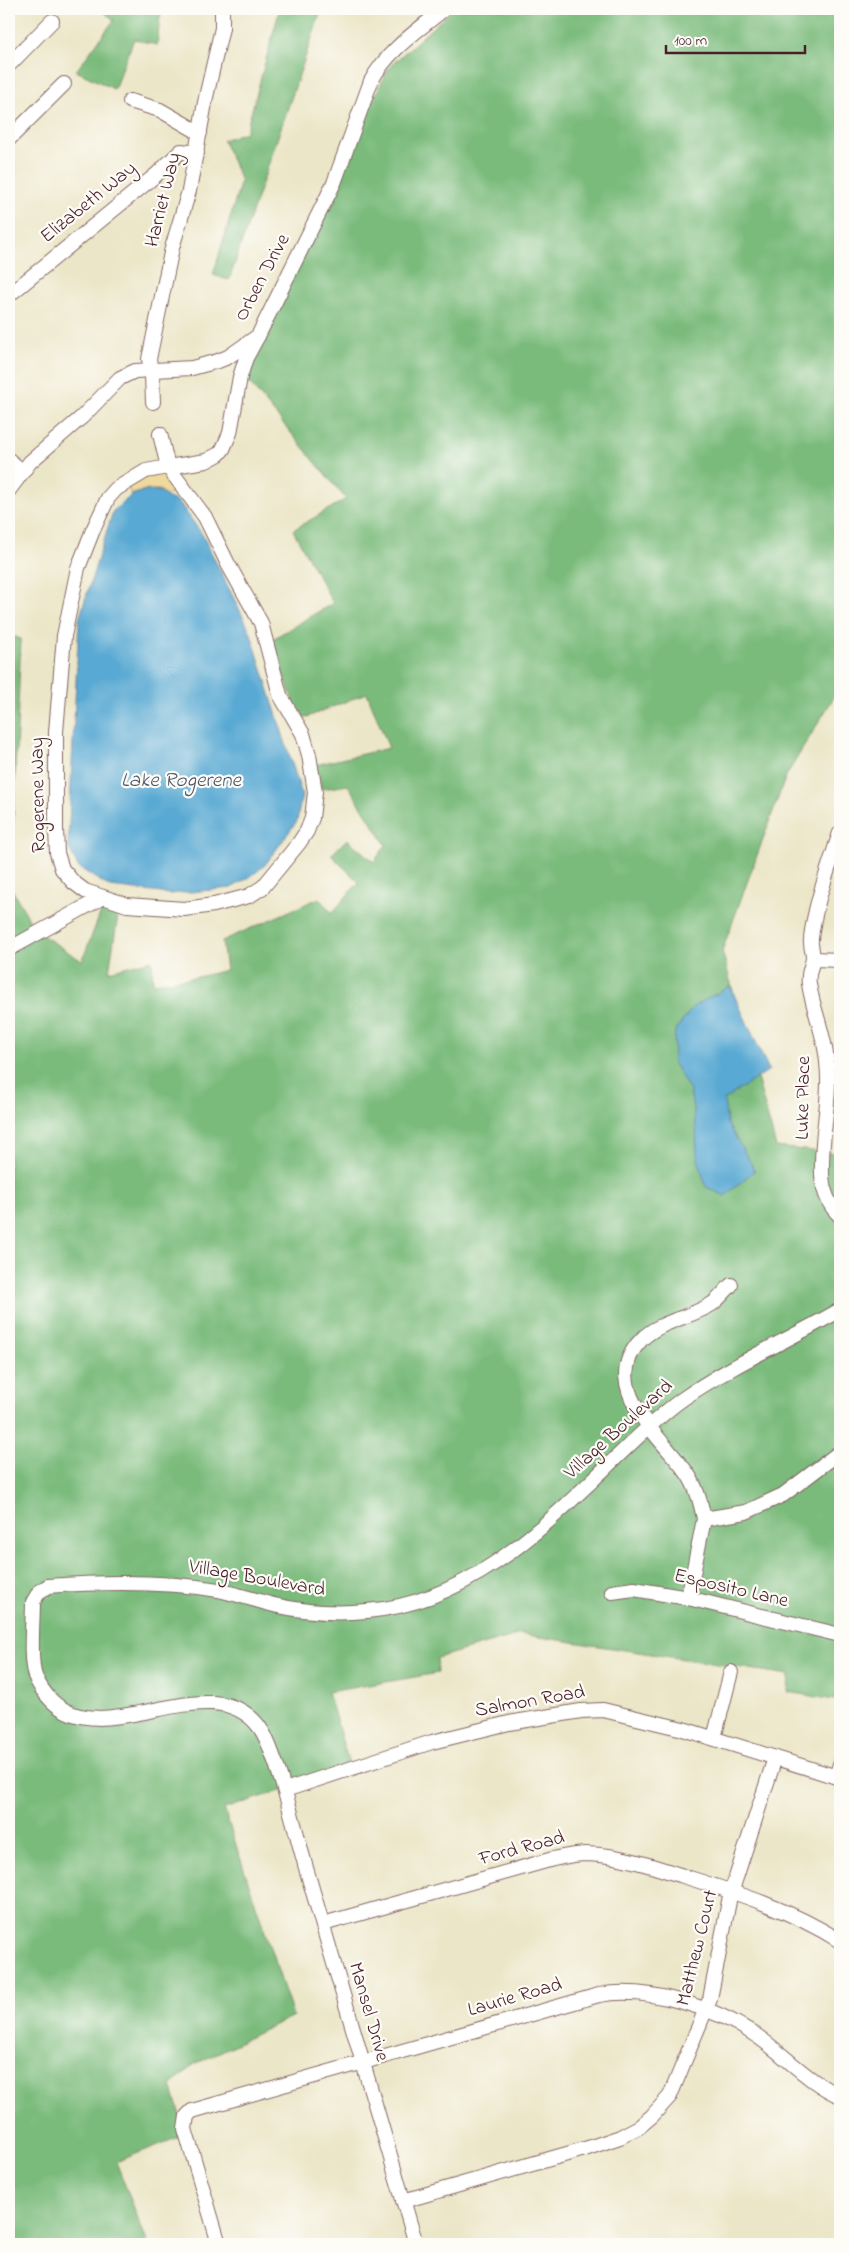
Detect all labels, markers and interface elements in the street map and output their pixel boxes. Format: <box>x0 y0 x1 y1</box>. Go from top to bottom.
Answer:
scale bar <box>666 22 805 54</box>
text: 100 m <box>674 30 707 52</box>
street label: Harriet Way <box>138 150 190 250</box>
street label: Elizabeth Way <box>35 155 143 251</box>
street label: Orben Drive <box>228 229 298 327</box>
street label: Rogerene Way <box>23 737 56 853</box>
water label: Lake Rogerene <box>121 766 243 797</box>
street label: Luke Place <box>789 1056 819 1140</box>
street label: Village Boulevard <box>557 1373 681 1488</box>
street label: Village Boulevard <box>185 1553 327 1606</box>
street label: Esposito Lane <box>671 1562 791 1616</box>
street label: Salmon Road <box>473 1678 587 1726</box>
street label: Ford Road <box>475 1824 568 1875</box>
street label: Matthew Court <box>670 1887 726 2009</box>
street label: Mansel Drive <box>340 1959 396 2065</box>
street label: Laurie Road <box>464 1971 566 2025</box>

